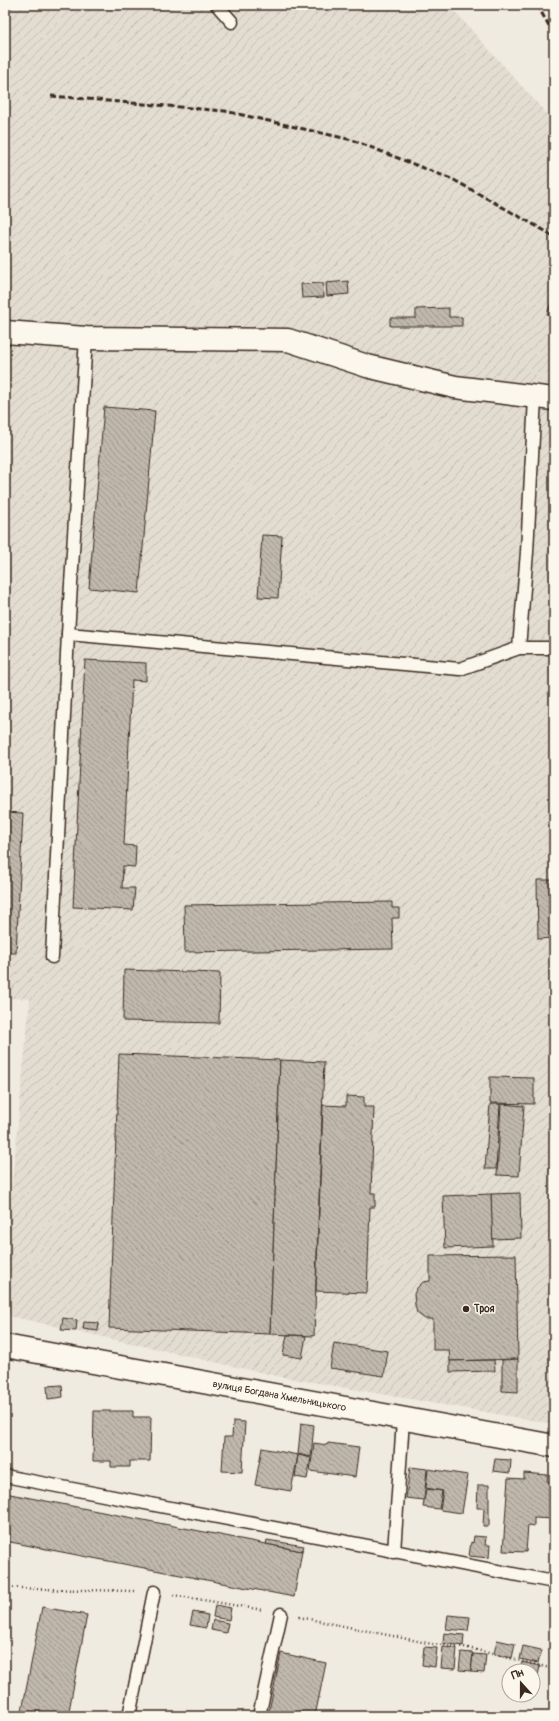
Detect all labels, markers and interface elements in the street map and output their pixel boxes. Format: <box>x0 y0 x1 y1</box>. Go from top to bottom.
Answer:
place label: Троя <box>473 1303 495 1315</box>
marker: Троя <box>461 1304 471 1314</box>
street label: вулиця Богдана Хмельницького <box>212 1378 348 1414</box>
north arrow <box>501 1663 541 1703</box>
text: Пн <box>510 1666 526 1682</box>

